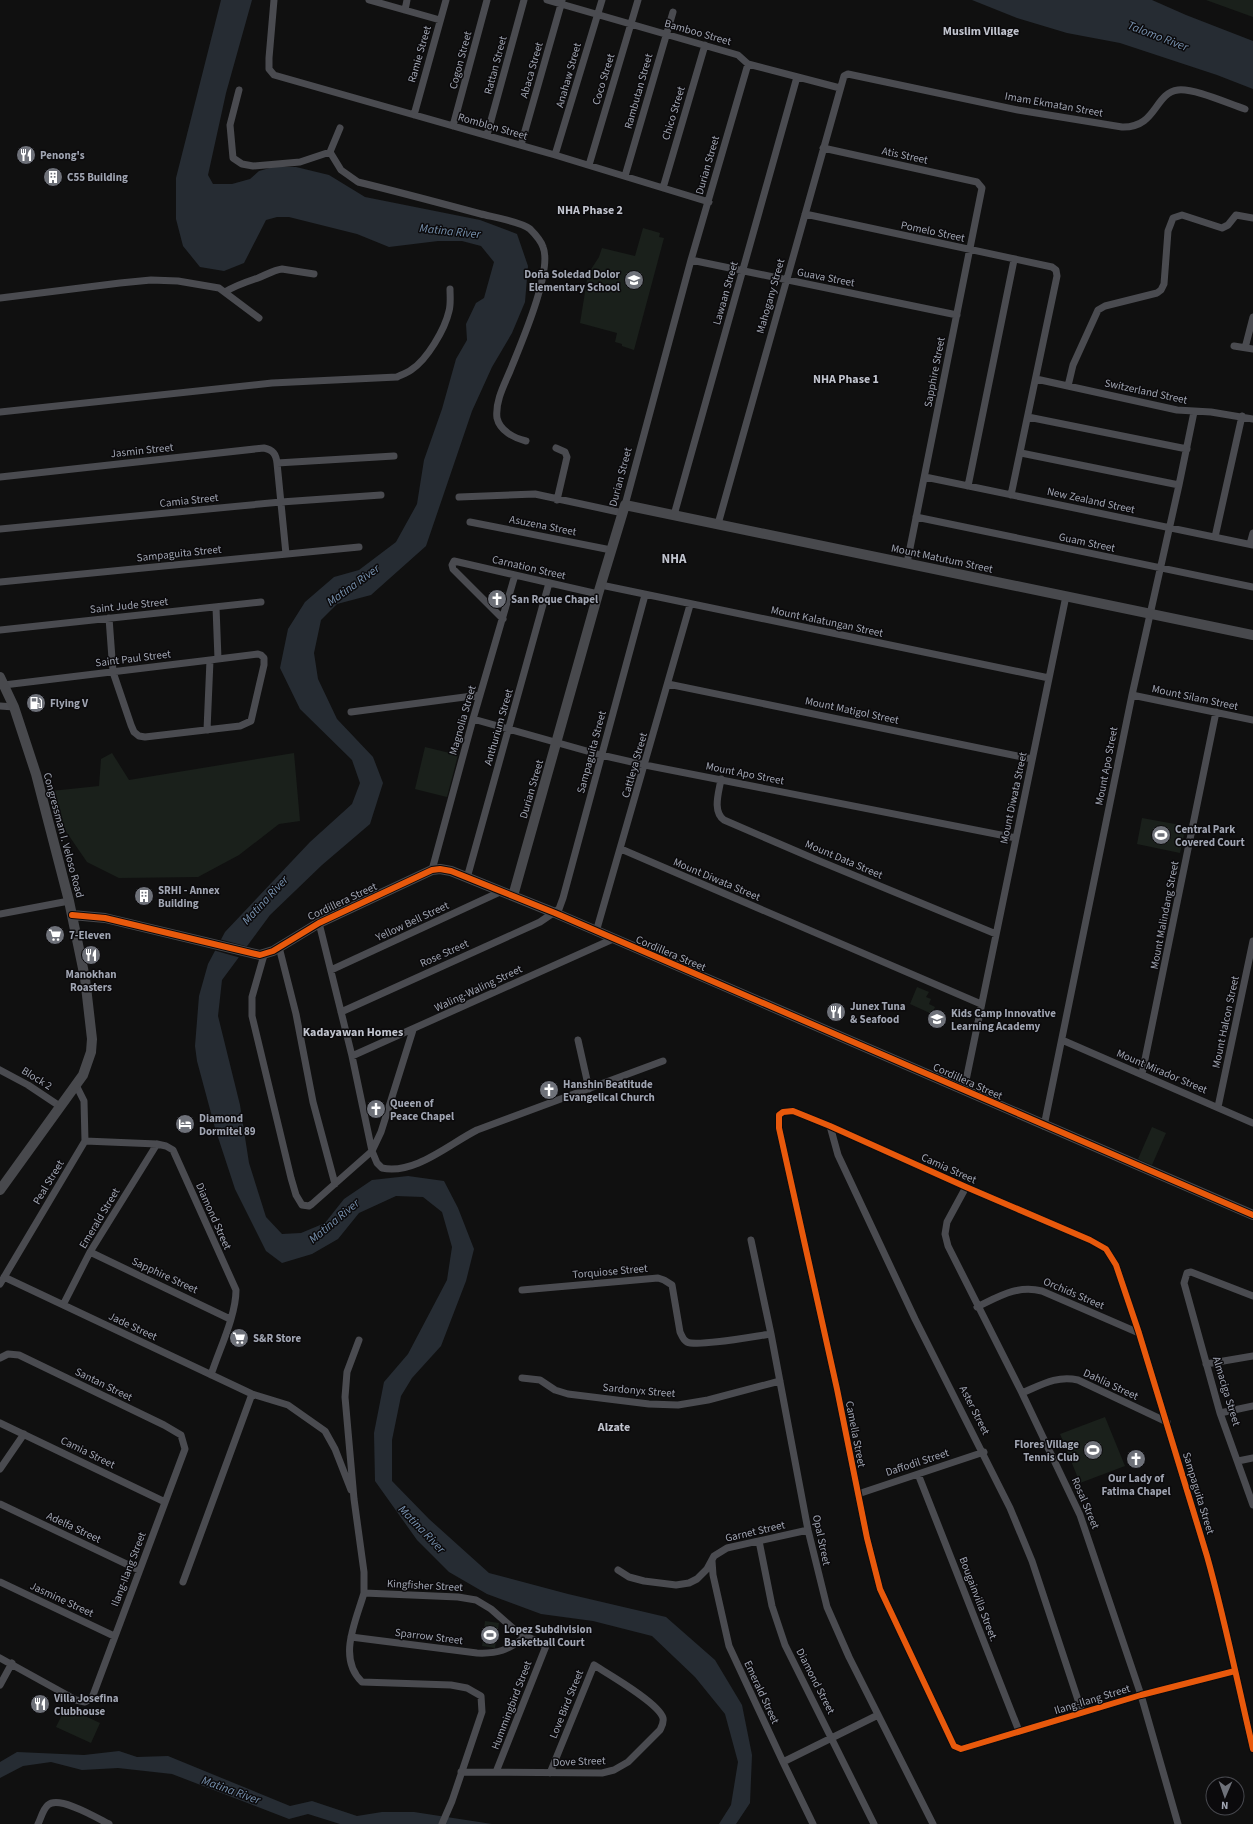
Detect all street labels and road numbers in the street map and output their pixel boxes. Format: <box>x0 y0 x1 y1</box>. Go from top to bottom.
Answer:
street label: Bamboo Street <box>663 16 733 49</box>
street label: Ramie Street <box>404 24 435 84</box>
street label: Cogon Street <box>446 29 475 91</box>
street label: Rattan Street <box>480 34 511 96</box>
street label: Abaca Street <box>516 40 547 100</box>
street label: Anahaw Street <box>552 41 585 109</box>
street label: Coco Street <box>589 51 618 107</box>
street label: Rambutan Street <box>621 51 656 131</box>
street label: Chico Street <box>658 84 689 142</box>
street label: Imam Ekmatan Street <box>1004 88 1104 121</box>
street label: Romblon Street <box>456 109 530 144</box>
street label: Durian Street <box>692 134 723 196</box>
street label: Atis Street <box>881 143 930 168</box>
street label: Pomelo Street <box>900 217 967 246</box>
street label: Mahogany Street <box>753 257 788 335</box>
street label: Lawaan Street <box>709 259 742 327</box>
street label: Guava Street <box>796 265 856 290</box>
street label: Sapphire Street <box>920 335 949 408</box>
street label: Switzerland Street <box>1103 375 1189 408</box>
street label: Jasmin Street <box>110 440 174 461</box>
street label: Durian Street <box>605 446 636 508</box>
street label: New Zealand Street <box>1046 484 1137 517</box>
street label: Camia Street <box>159 490 219 511</box>
street label: Asuzena Street <box>508 512 578 539</box>
street label: Guam Street <box>1057 529 1117 556</box>
street label: Mount Matutum Street <box>890 540 994 577</box>
street label: Sampaguita Street <box>136 542 222 565</box>
street label: Carnation Street <box>491 552 567 583</box>
street label: Saint Jude Street <box>89 594 169 617</box>
street label: Mount Kalatungan Street <box>769 602 885 641</box>
street label: Saint Paul Street <box>94 646 172 671</box>
street label: Mount Silam Street <box>1150 681 1240 714</box>
street label: Magnolia Street <box>445 683 480 757</box>
street label: Anthurium Street <box>480 687 517 767</box>
street label: Mount Matigol Street <box>804 693 900 728</box>
street label: Sampaguita Street <box>573 709 610 795</box>
street label: Mount Apo Street <box>1092 725 1122 807</box>
street label: Cattleya Street <box>618 730 651 800</box>
street label: Mount Diwata Street <box>996 751 1031 845</box>
street label: Durian Street <box>516 758 547 820</box>
street label: Mount Apo Street <box>704 759 786 789</box>
street label: Congressman I. Veloso Road <box>40 771 87 899</box>
street label: Mount Data Street <box>803 836 885 883</box>
street label: Mount Diwata Street <box>671 854 763 905</box>
street label: Mount Malindang Street <box>1147 859 1182 970</box>
street label: Cordillera Street <box>305 879 379 924</box>
street label: Yellow Bell Street <box>372 898 452 945</box>
street label: Cordillera Street <box>633 932 708 975</box>
street label: Rose Street <box>417 936 471 971</box>
street label: Waling-Waling Street <box>432 961 525 1015</box>
street label: Mount Halcon Street <box>1208 974 1243 1070</box>
street label: Mount Mirador Street <box>1114 1046 1210 1097</box>
street label: Cordillera Street <box>931 1059 1005 1104</box>
street label: Block 2 <box>19 1063 55 1094</box>
street label: Camia Street <box>919 1150 979 1187</box>
street label: Peal Street <box>29 1157 68 1207</box>
street label: Diamond Street <box>192 1180 235 1252</box>
street label: Emerald Street <box>75 1185 124 1251</box>
street label: Sapphire Street <box>129 1254 200 1297</box>
street label: Torquiose Street <box>572 1261 649 1282</box>
street label: Orchids Street <box>1041 1274 1107 1313</box>
street label: Jade Street <box>106 1309 160 1344</box>
street label: Almaciga Street <box>1209 1355 1244 1428</box>
street label: Santan Street <box>73 1364 135 1405</box>
street label: Dahlia Street <box>1081 1365 1141 1404</box>
street label: Sardonyx Street <box>602 1380 676 1401</box>
street label: Aster Street <box>956 1383 993 1438</box>
street label: Camella Street <box>842 1400 869 1469</box>
street label: Camia Street <box>58 1433 118 1472</box>
street label: Daffodil Street <box>884 1445 951 1480</box>
street label: Sampaguita Street <box>1179 1450 1218 1536</box>
street label: Rosal Street <box>1068 1475 1103 1532</box>
street label: Adelfa Street <box>44 1508 104 1547</box>
street label: Opal Street <box>809 1513 834 1567</box>
street label: Garnet Street <box>724 1517 787 1546</box>
street label: Ilang-Ilang Street <box>107 1529 150 1609</box>
street label: Bougainvilla Street. <box>955 1555 1002 1644</box>
street label: Kingfisher Street <box>387 1576 464 1595</box>
street label: Jasmine Street <box>28 1578 96 1621</box>
street label: Sparrow Street <box>394 1625 464 1648</box>
street label: Diamond Street <box>793 1646 839 1717</box>
street label: Hummingbird Street <box>488 1658 535 1752</box>
street label: Emerald Street <box>740 1658 783 1727</box>
street label: Love Bird Street <box>546 1667 587 1741</box>
street label: Ilang-Ilang Street <box>1052 1681 1132 1718</box>
street label: Dove Street <box>552 1753 606 1770</box>

